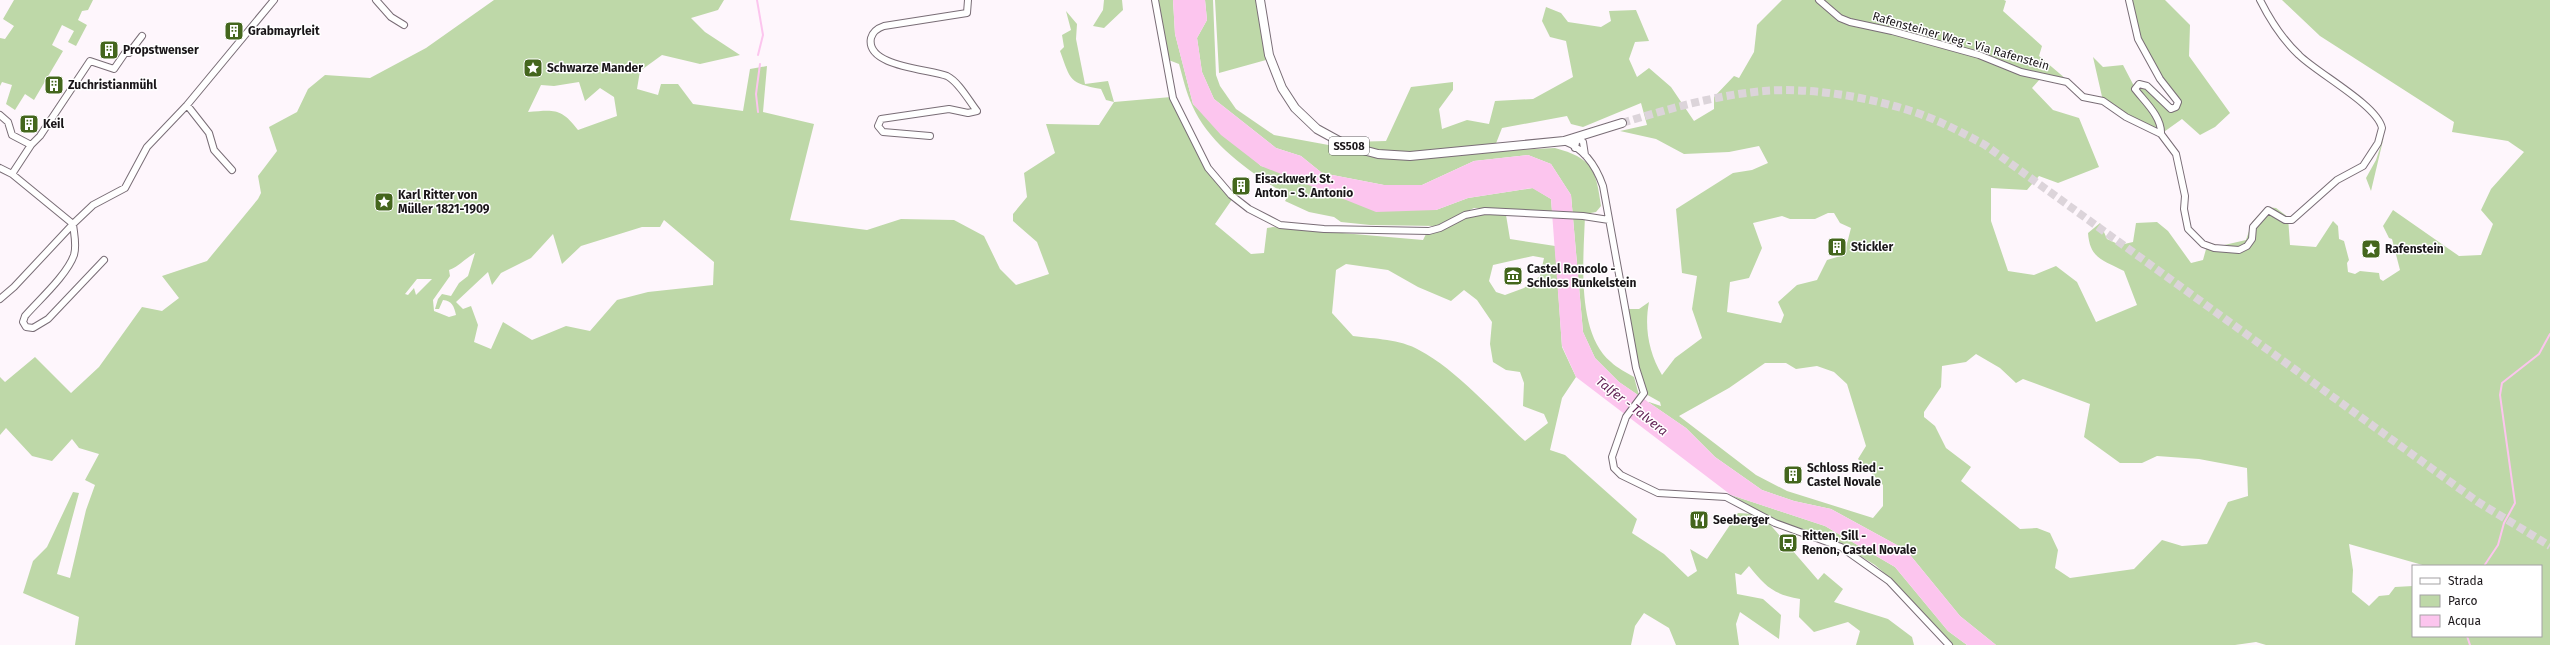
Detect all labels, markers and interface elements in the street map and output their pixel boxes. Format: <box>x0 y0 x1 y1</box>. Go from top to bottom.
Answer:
street label: Rafensteiner Weg - Via Rafenstein <box>1871 9 2051 73</box>
building icon: Grabmayrleit <box>223 20 245 42</box>
place label: Grabmayrleit <box>248 24 320 38</box>
building icon: Propstwenser <box>98 39 120 61</box>
place label: Propstwenser <box>123 43 199 57</box>
place icon: Schwarze Mander <box>522 57 544 79</box>
place label: Schwarze Mander <box>547 61 643 75</box>
building icon: Zuchristianmühl <box>43 74 65 96</box>
place label: Zuchristianmühl <box>68 78 157 92</box>
building icon: Keil <box>18 113 40 135</box>
place label: Keil <box>43 117 64 131</box>
road number: SS508 <box>1329 137 1369 155</box>
place label: Eisackwerk St. Anton - S. Antonio <box>1254 172 1353 200</box>
building icon: Eisackwerk St. Anton - S. Antonio <box>1230 175 1252 197</box>
place label: Karl Ritter von Müller 1821-1909 <box>398 188 490 216</box>
place icon: Karl Ritter von Müller 1821-1909 <box>373 191 395 213</box>
building icon: Stickler <box>1826 236 1848 258</box>
place icon: Rafenstein <box>2360 238 2382 260</box>
place label: Stickler <box>1851 240 1893 254</box>
place label: Rafenstein <box>2385 242 2444 256</box>
place label: Castel Roncolo - Schloss Runkelstein <box>1527 262 1636 290</box>
museum icon: Castel Roncolo - Schloss Runkelstein <box>1502 265 1524 287</box>
water label: Talfer - Talvera <box>1593 373 1671 439</box>
place label: Schloss Ried - Castel Novale <box>1807 461 1884 489</box>
building icon: Schloss Ried - Castel Novale <box>1782 464 1804 486</box>
restaurant icon: Seeberger <box>1688 509 1710 531</box>
place label: Seeberger <box>1713 513 1770 527</box>
place label: Ritten, Sill - Renon, Castel Novale <box>1802 529 1917 557</box>
bus stop icon: Ritten, Sill - Renon, Castel Novale <box>1777 532 1799 554</box>
legend <box>2412 565 2542 637</box>
text: Strada <box>2448 574 2483 588</box>
text: Parco <box>2448 594 2478 608</box>
text: Acqua <box>2448 614 2481 628</box>

